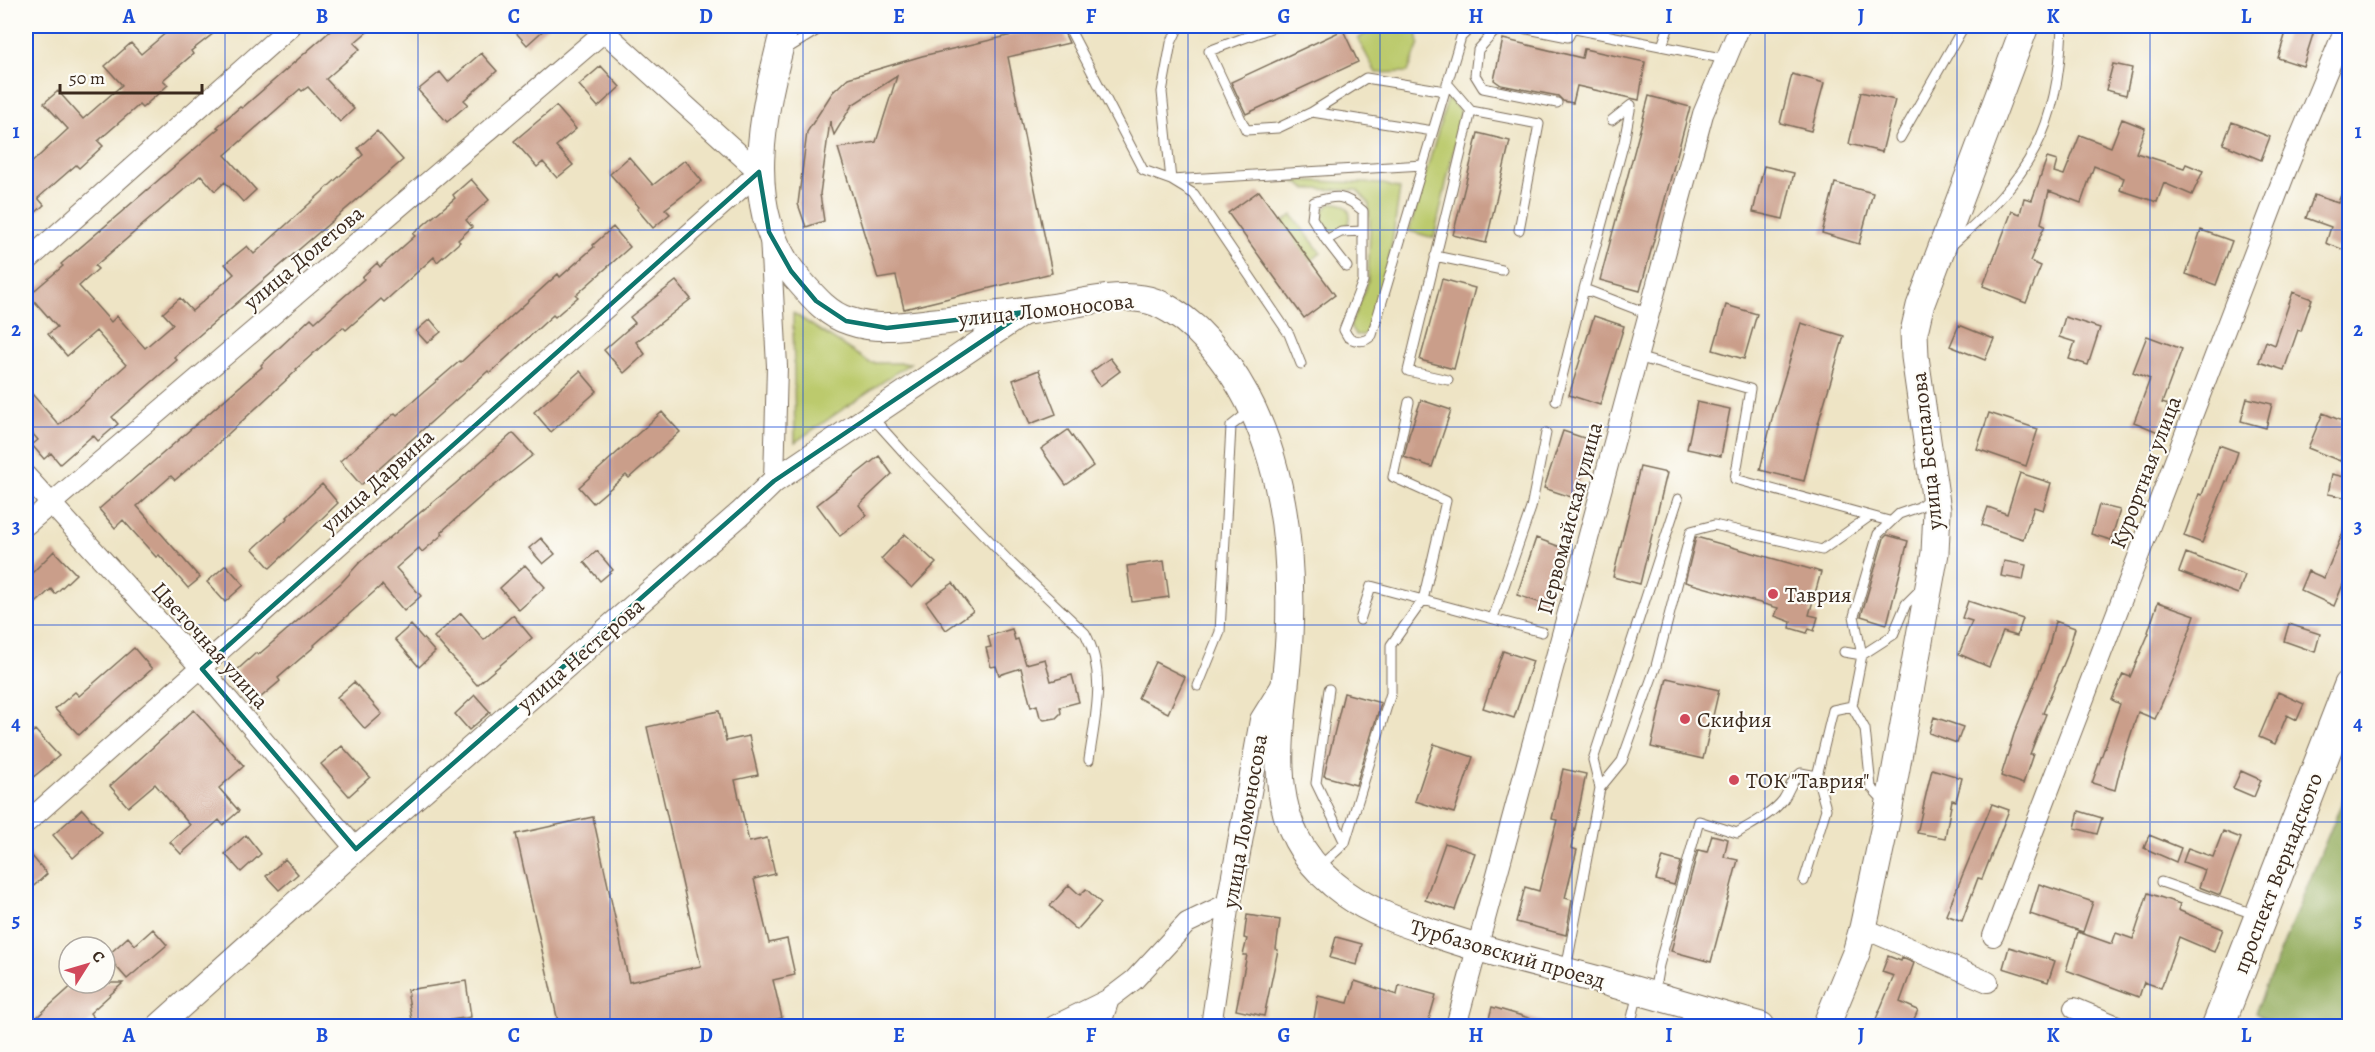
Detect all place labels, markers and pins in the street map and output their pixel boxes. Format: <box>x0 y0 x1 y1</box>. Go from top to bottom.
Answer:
place label: Таврия <box>1785 580 1852 610</box>
marker: Таврия <box>1766 587 1780 601</box>
place label: Скифия <box>1697 705 1772 735</box>
marker: Скифия <box>1678 712 1692 726</box>
place label: ТОК "Таврия" <box>1746 766 1870 796</box>
marker: ТОК "Таврия" <box>1727 773 1741 787</box>

